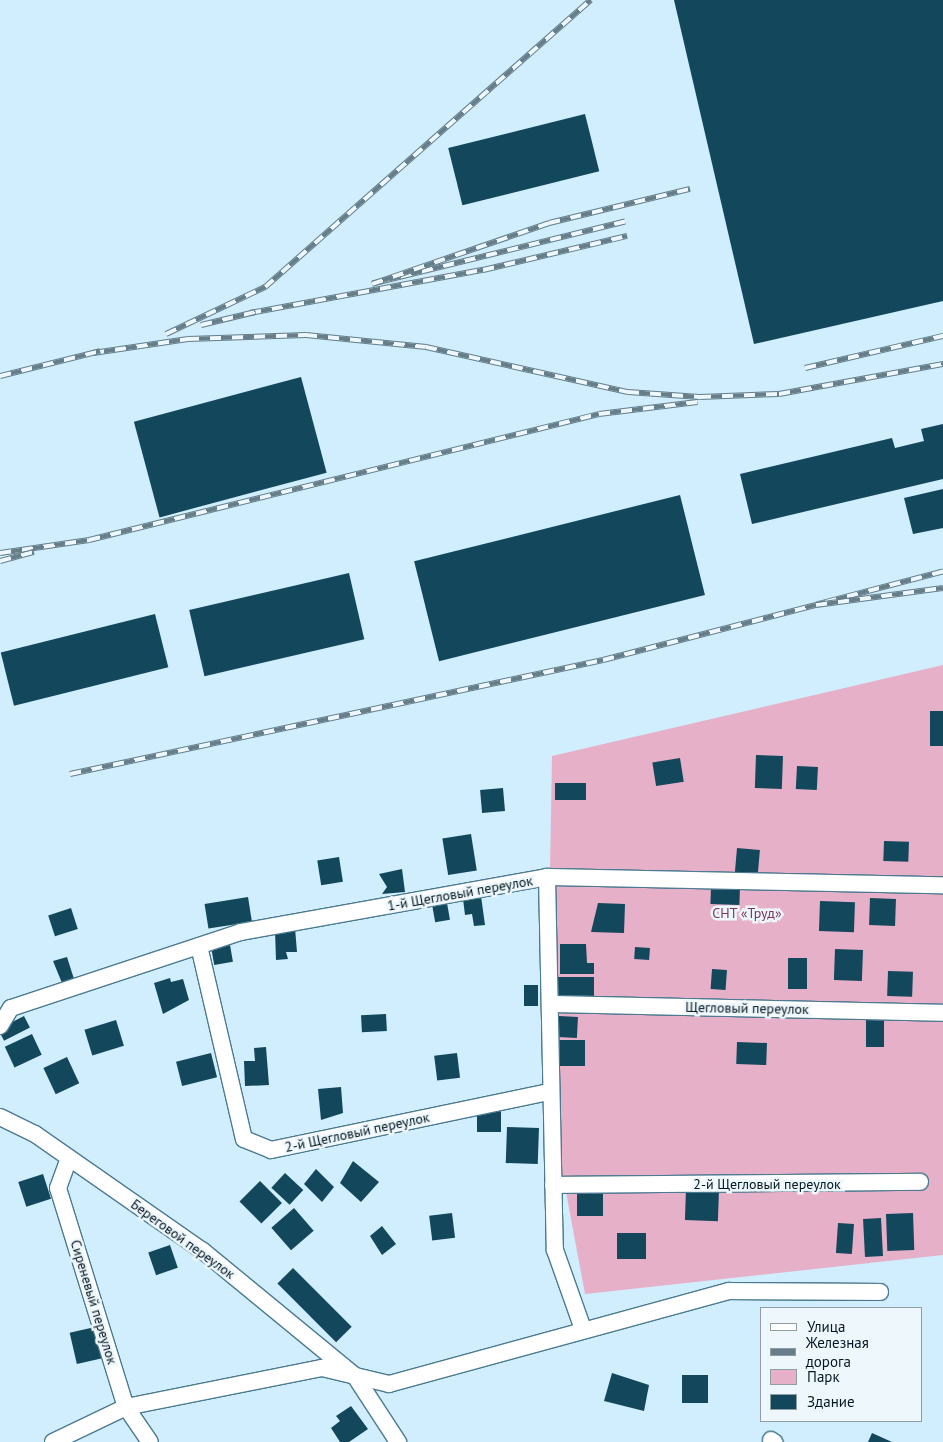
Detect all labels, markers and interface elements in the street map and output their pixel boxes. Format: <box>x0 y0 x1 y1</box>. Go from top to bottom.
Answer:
street label: 1-й Щегловый переулок <box>386 872 534 914</box>
park label: СНТ «Труд» <box>712 905 782 921</box>
street label: Щегловый переулок <box>685 999 809 1017</box>
street label: 2-й Щегловый переулок <box>283 1108 431 1156</box>
street label: 2-й Щегловый переулок <box>693 1176 841 1192</box>
street label: Береговой переулок <box>128 1196 238 1282</box>
street label: Сиреневый переулок <box>67 1238 121 1366</box>
legend <box>760 1307 923 1422</box>
text: Улица <box>807 1317 845 1336</box>
text: Железная дорога <box>806 1333 869 1371</box>
text: Парк <box>807 1367 840 1386</box>
text: Здание <box>807 1392 855 1411</box>

